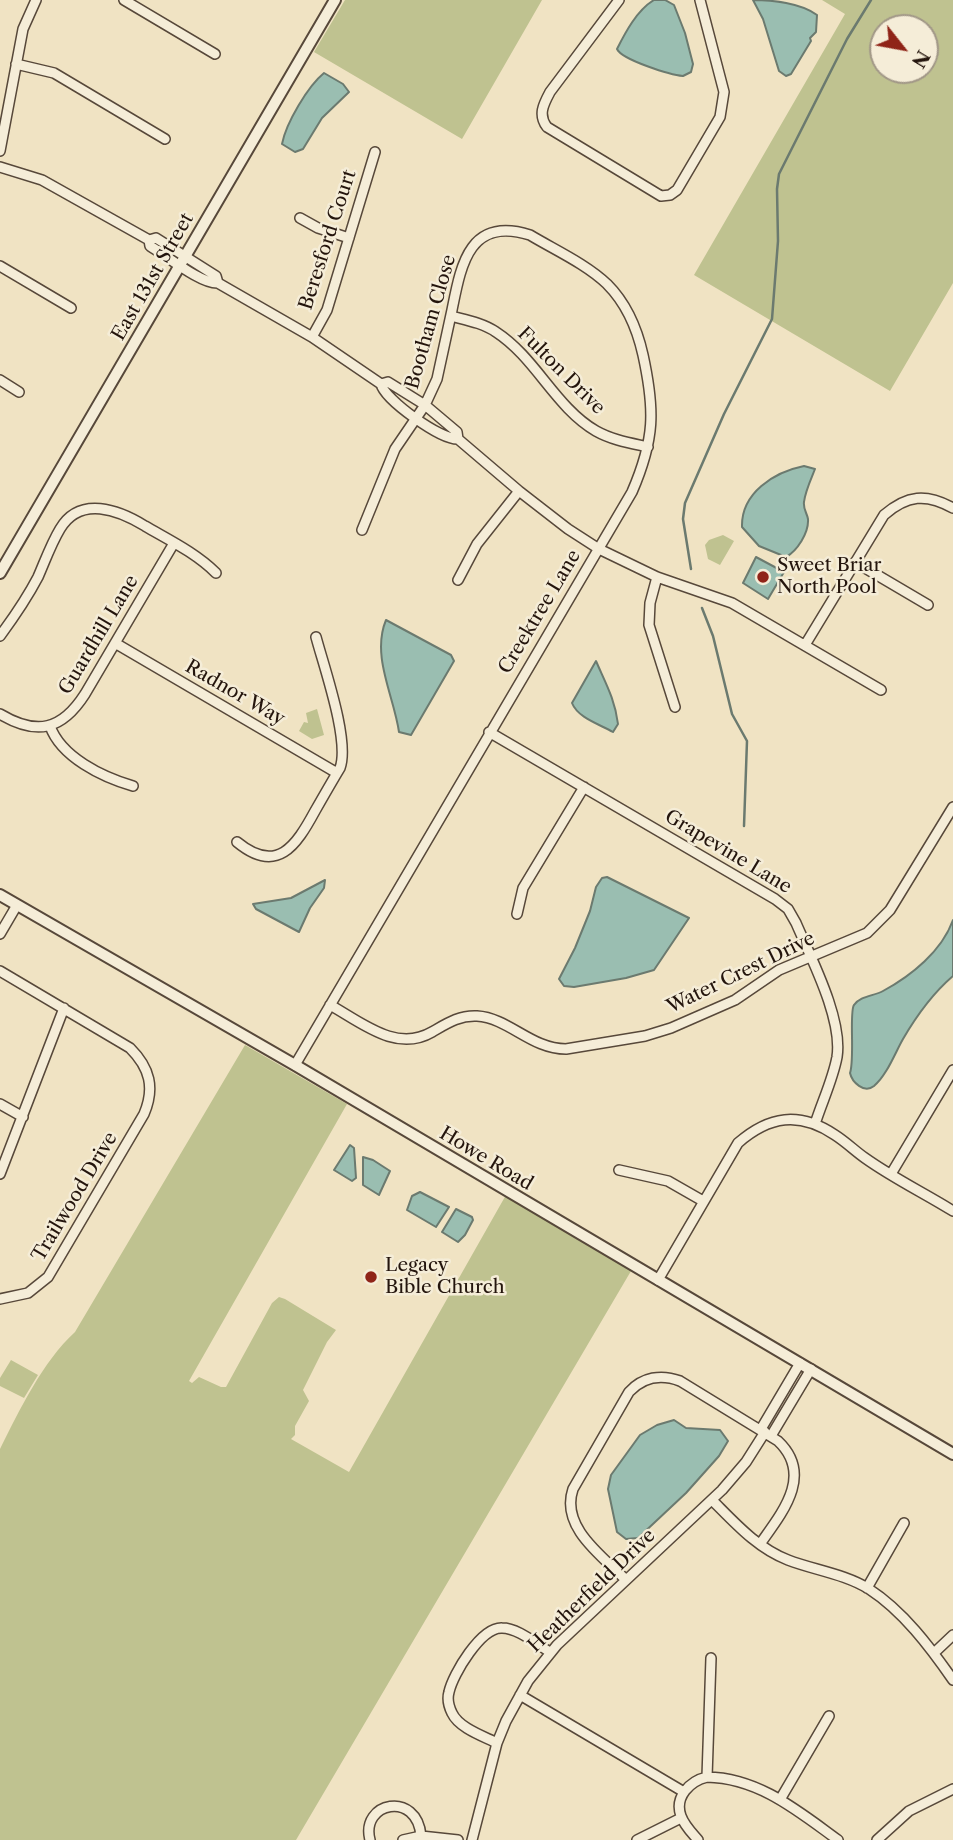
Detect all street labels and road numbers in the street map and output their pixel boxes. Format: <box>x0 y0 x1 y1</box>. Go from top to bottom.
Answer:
street label: Beresford Court <box>295 167 361 313</box>
street label: East 131st Street <box>107 209 199 345</box>
street label: Bootham Close <box>401 252 461 392</box>
street label: Fulton Drive <box>513 323 609 419</box>
street label: Creektree Lane <box>494 546 586 678</box>
street label: Guardhill Lane <box>54 571 144 699</box>
street label: Radnor Way <box>181 655 289 731</box>
street label: Grapevine Lane <box>660 805 796 899</box>
street label: Water Crest Drive <box>663 927 819 1019</box>
street label: Howe Road <box>435 1122 537 1196</box>
street label: Trailwood Drive <box>27 1128 123 1266</box>
street label: Heatherfield Drive <box>524 1524 660 1658</box>

